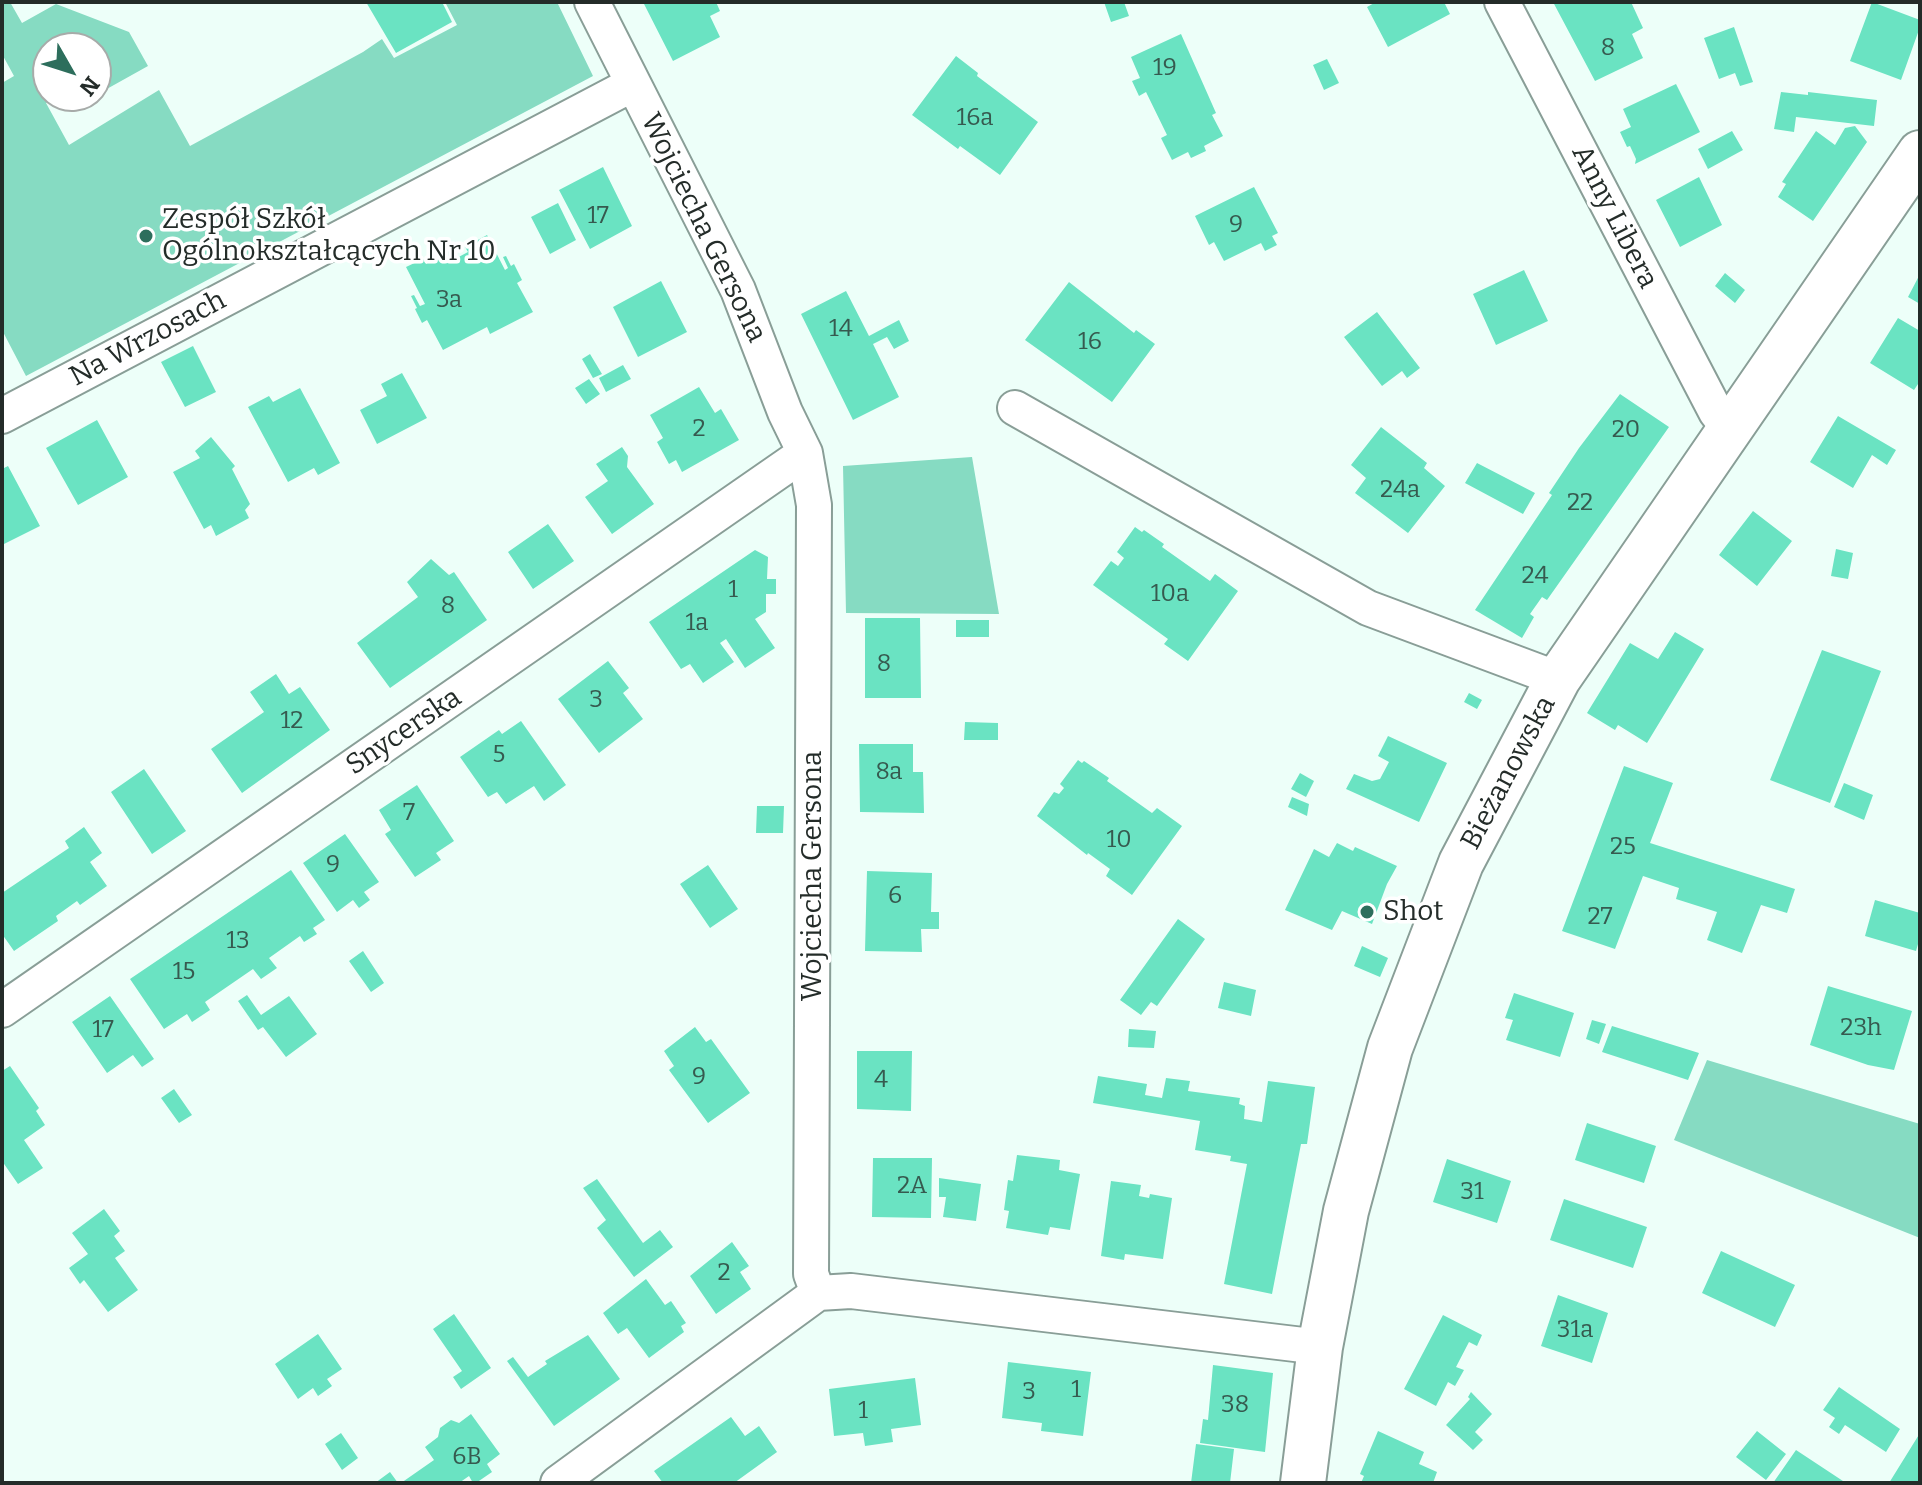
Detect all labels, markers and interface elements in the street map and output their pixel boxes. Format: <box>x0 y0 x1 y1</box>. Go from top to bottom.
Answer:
north arrow <box>32 32 112 112</box>
house number: 8 <box>1601 34 1615 62</box>
house number: 19 <box>1153 54 1177 82</box>
text: N <box>74 71 105 101</box>
house number: 16a <box>957 104 993 132</box>
street label: Wojciecha Gersona <box>633 108 773 348</box>
street label: Anny Libera <box>1564 140 1664 294</box>
house number: 17 <box>587 202 609 230</box>
place label: Zespół Szkół Ogólnokształcących Nr 10 <box>162 203 496 269</box>
house number: 9 <box>1229 211 1243 239</box>
marker: Zespół Szkół Ogólnokształcących Nr 10 <box>137 227 155 245</box>
street label: Na Wrzosach <box>64 284 232 394</box>
house number: 3a <box>436 286 462 314</box>
house number: 14 <box>829 315 853 343</box>
house number: 16 <box>1078 328 1102 356</box>
house number: 2 <box>692 415 706 443</box>
house number: 20 <box>1612 416 1640 444</box>
house number: 24a <box>1380 476 1420 504</box>
house number: 22 <box>1567 489 1593 517</box>
house number: 24 <box>1521 562 1549 590</box>
house number: 1 <box>728 576 738 604</box>
house number: 10a <box>1151 580 1189 608</box>
house number: 8 <box>441 592 455 620</box>
house number: 1a <box>686 609 708 637</box>
house number: 8 <box>877 650 891 678</box>
street label: Snycerska <box>340 681 468 783</box>
house number: 3 <box>589 686 603 714</box>
street label: Bieżanowska <box>1455 691 1563 855</box>
house number: 12 <box>281 707 303 735</box>
house number: 5 <box>493 741 505 769</box>
street label: Wojciecha Gersona <box>796 751 830 1001</box>
house number: 8a <box>876 758 902 786</box>
house number: 7 <box>403 799 415 827</box>
house number: 10 <box>1106 826 1132 854</box>
house number: 25 <box>1610 833 1636 861</box>
house number: 9 <box>326 851 340 879</box>
house number: 6 <box>888 882 902 910</box>
place label: Shot <box>1383 895 1443 929</box>
marker: Shot <box>1358 903 1376 921</box>
house number: 27 <box>1588 903 1612 931</box>
house number: 13 <box>226 927 250 955</box>
house number: 15 <box>173 958 195 986</box>
house number: 23h <box>1840 1014 1882 1042</box>
house number: 17 <box>92 1016 114 1044</box>
house number: 9 <box>692 1063 706 1091</box>
house number: 4 <box>874 1066 888 1094</box>
house number: 2A <box>897 1172 927 1200</box>
house number: 31 <box>1460 1178 1484 1206</box>
house number: 2 <box>717 1259 731 1287</box>
house number: 31a <box>1557 1316 1593 1344</box>
house number: 1 <box>1071 1376 1081 1404</box>
house number: 3 <box>1022 1378 1036 1406</box>
house number: 38 <box>1221 1391 1249 1419</box>
house number: 1 <box>858 1397 868 1425</box>
house number: 6B <box>452 1443 482 1471</box>

